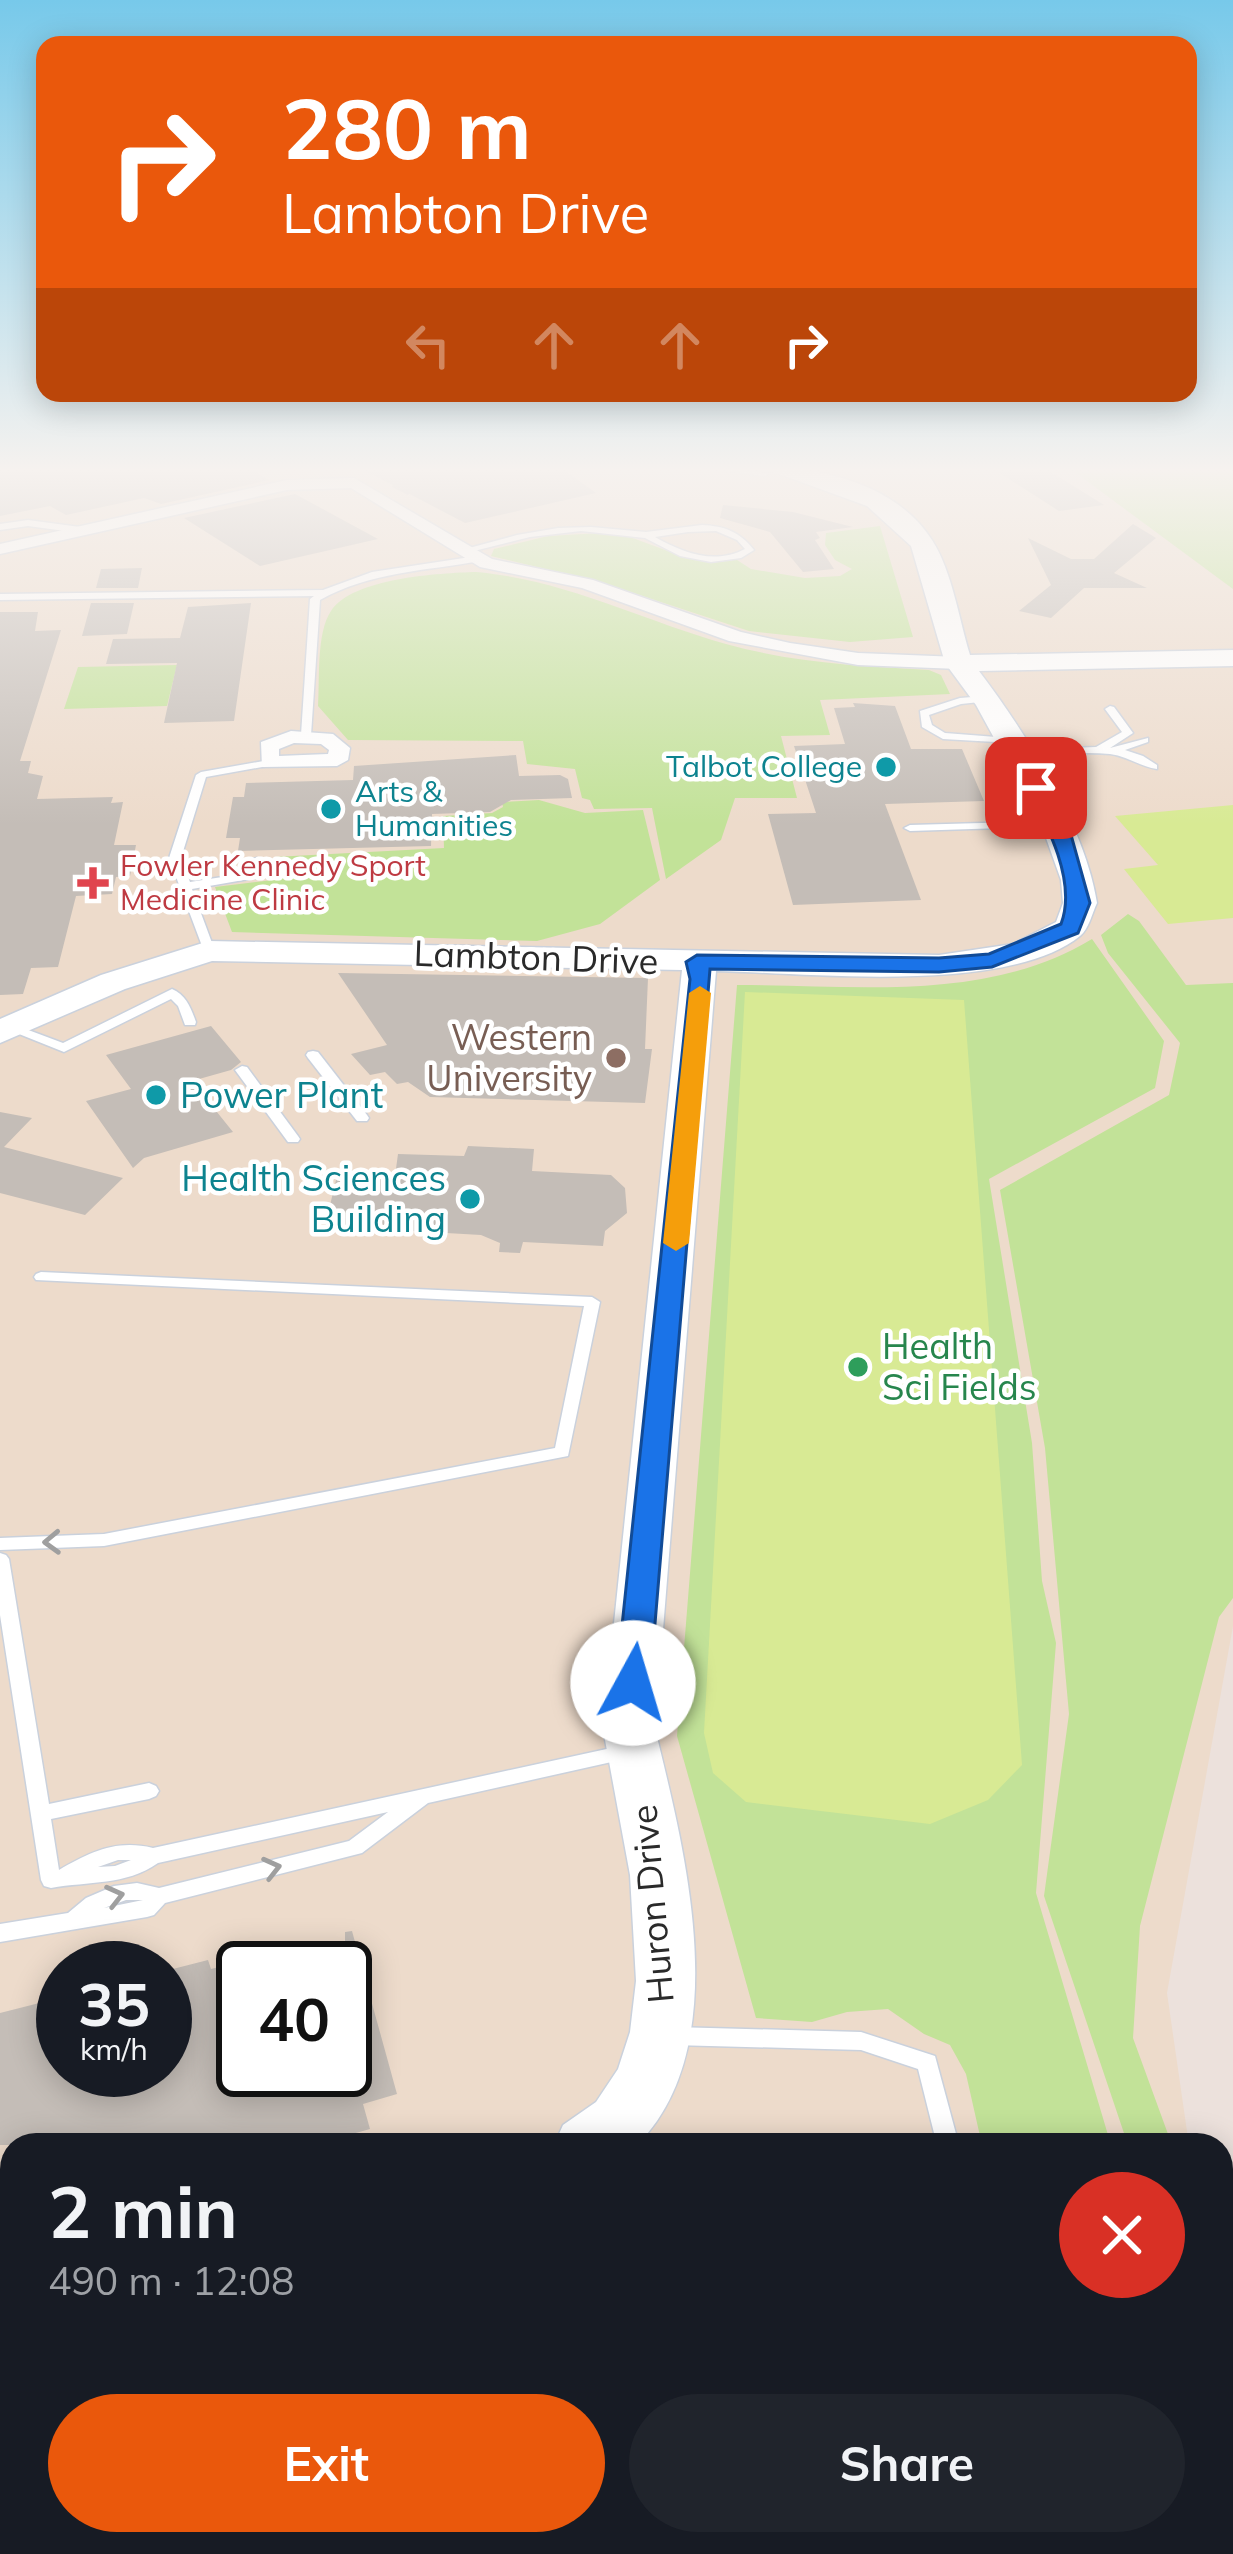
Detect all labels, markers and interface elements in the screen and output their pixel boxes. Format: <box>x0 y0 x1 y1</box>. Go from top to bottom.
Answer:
text: 280 m <box>282 75 532 180</box>
icon: right <box>84 84 240 240</box>
text: Lambton Drive <box>282 179 649 247</box>
icon: left <box>395 312 461 378</box>
icon: ahead <box>521 312 587 378</box>
icon: ahead <box>647 312 713 378</box>
icon: right <box>773 312 839 378</box>
pin <box>985 737 1087 839</box>
place label: Talbot College <box>666 747 862 785</box>
marker: Talbot College <box>873 754 899 780</box>
icon: arrive <box>1003 755 1069 821</box>
place label: Arts & Humanities <box>355 772 513 844</box>
marker: Arts & Humanities <box>318 796 344 822</box>
place label: Fowler Kennedy Sport Medicine Clinic <box>120 846 426 918</box>
marker: Fowler Kennedy Sport Medicine Clinic <box>77 867 109 899</box>
street label: Lambton Drive <box>413 930 659 983</box>
place label: Western University <box>426 1014 592 1100</box>
marker: Western University <box>603 1045 629 1071</box>
place label: Power Plant <box>180 1072 383 1117</box>
marker: Power Plant <box>143 1082 169 1108</box>
place label: Health Sciences Building <box>181 1155 446 1241</box>
marker: Health Sciences Building <box>457 1186 483 1212</box>
place label: Health Sci Fields <box>882 1323 1037 1409</box>
marker: Health Sci Fields <box>845 1354 871 1380</box>
one-way arrow <box>42 1528 61 1554</box>
position arrow <box>570 1620 696 1746</box>
street label: Huron Drive <box>620 1803 683 2005</box>
one-way arrow <box>261 1857 282 1882</box>
one-way arrow <box>104 1885 124 1910</box>
speed limit sign: 40 <box>216 1941 372 2097</box>
text: 35 <box>78 1966 150 2041</box>
text: km/h <box>80 2030 148 2068</box>
text: 2 min <box>48 2166 238 2256</box>
button: close <box>1059 2172 1185 2298</box>
text: 490 m · 12:08 <box>48 2256 294 2305</box>
button: Exit <box>48 2394 605 2532</box>
button: Share <box>629 2394 1185 2532</box>

